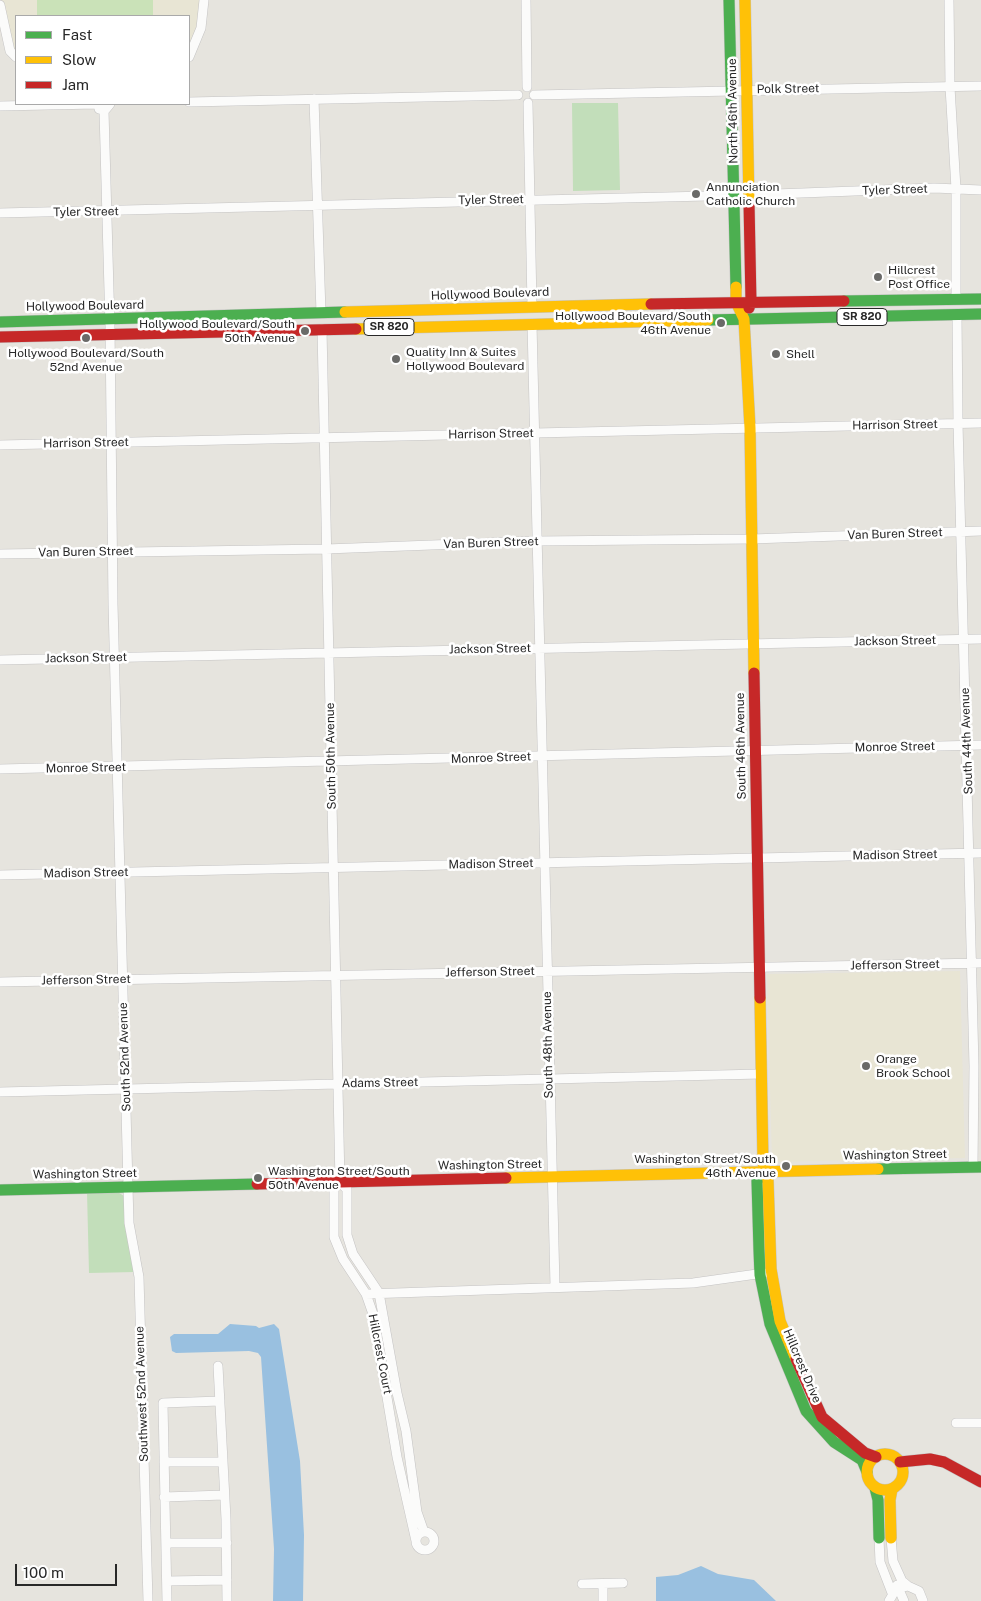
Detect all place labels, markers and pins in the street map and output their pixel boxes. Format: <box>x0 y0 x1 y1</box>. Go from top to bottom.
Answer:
place label: Annunciation Catholic Church <box>706 180 795 208</box>
marker: Annunciation Catholic Church <box>690 188 702 200</box>
place label: Hillcrest Post Office <box>888 263 950 291</box>
marker: Hillcrest Post Office <box>872 271 884 283</box>
place label: Hollywood Boulevard/South 46th Avenue <box>555 309 711 337</box>
place label: Hollywood Boulevard/South 50th Avenue <box>139 317 295 345</box>
marker: Hollywood Boulevard/South 46th Avenue <box>715 317 727 329</box>
marker: Hollywood Boulevard/South 50th Avenue <box>299 325 311 337</box>
marker: Hollywood Boulevard/South 52nd Avenue <box>80 332 92 344</box>
place label: Quality Inn & Suites Hollywood Boulevard <box>406 345 524 373</box>
place label: Hollywood Boulevard/South 52nd Avenue <box>8 346 164 374</box>
place label: Shell <box>786 347 815 361</box>
marker: Shell <box>770 348 782 360</box>
marker: Quality Inn & Suites Hollywood Boulevard <box>390 353 402 365</box>
place label: Orange Brook School <box>876 1052 950 1080</box>
marker: Orange Brook School <box>860 1060 872 1072</box>
place label: Washington Street/South 46th Avenue <box>634 1152 776 1180</box>
marker: Washington Street/South 46th Avenue <box>780 1160 792 1172</box>
place label: Washington Street/South 50th Avenue <box>268 1164 410 1192</box>
marker: Washington Street/South 50th Avenue <box>252 1172 264 1184</box>

